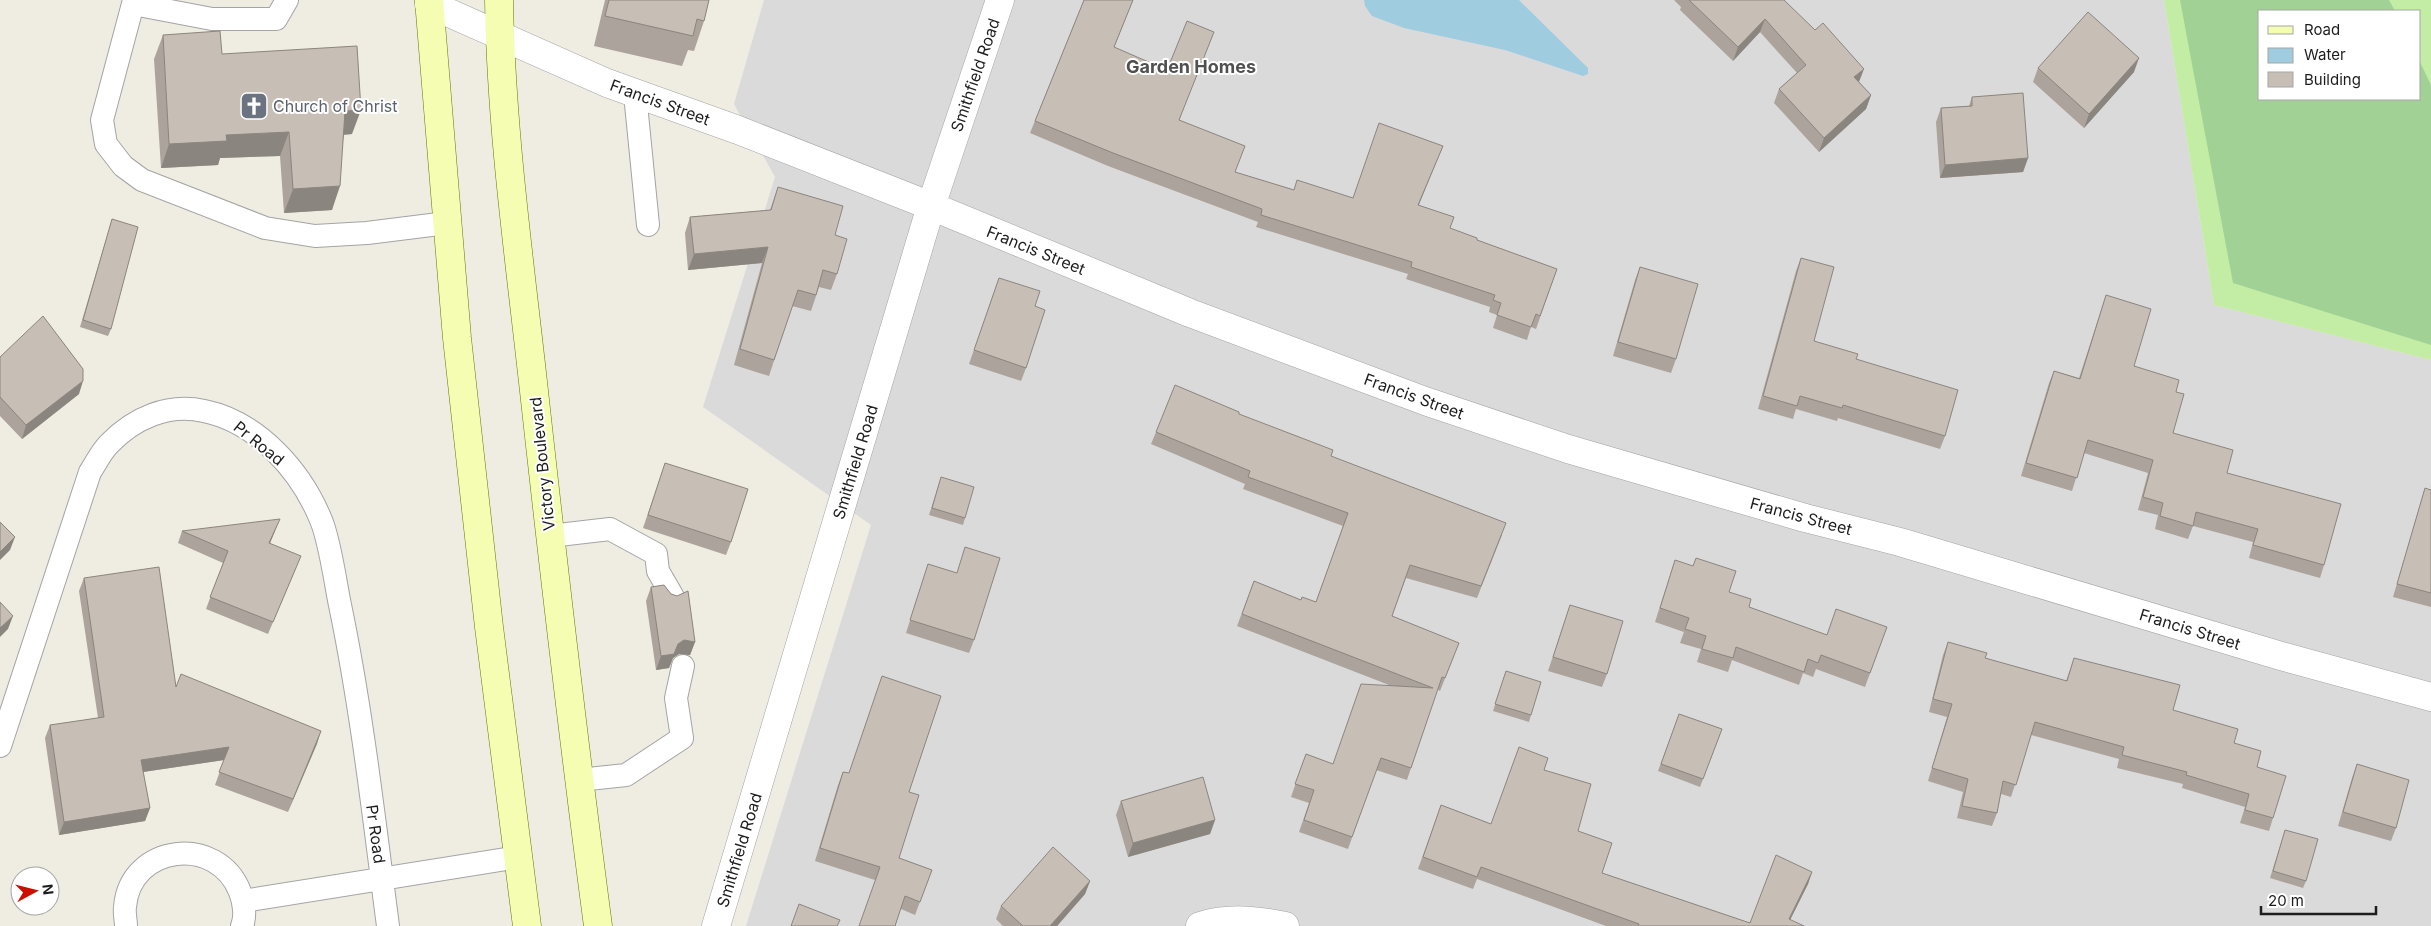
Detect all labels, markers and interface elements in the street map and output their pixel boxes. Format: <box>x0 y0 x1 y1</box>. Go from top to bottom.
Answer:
legend <box>2258 10 2421 100</box>
street label: Smithfield Road <box>946 16 1004 134</box>
text: Road <box>2304 20 2340 39</box>
text: Water <box>2304 45 2346 64</box>
district label: Garden Homes <box>1126 56 1256 77</box>
text: Building <box>2304 70 2361 89</box>
street label: Francis Street <box>607 75 713 129</box>
church icon: Church of Christ <box>239 91 269 121</box>
place label: Church of Christ <box>273 96 397 116</box>
street label: Francis Street <box>984 221 1088 279</box>
street label: Francis Street <box>1361 369 1467 423</box>
street label: Victory Boulevard <box>525 396 559 532</box>
street label: Smithfield Road <box>828 402 882 522</box>
street label: Pr Road <box>230 417 288 469</box>
street label: Francis Street <box>1748 493 1854 539</box>
street label: Francis Street <box>2137 604 2243 654</box>
street label: Smithfield Road <box>712 790 766 910</box>
street label: Pr Road <box>362 803 390 865</box>
north arrow <box>10 866 60 916</box>
text: N <box>39 883 57 896</box>
scale bar <box>2261 884 2376 916</box>
text: 20 m <box>2268 891 2304 910</box>

